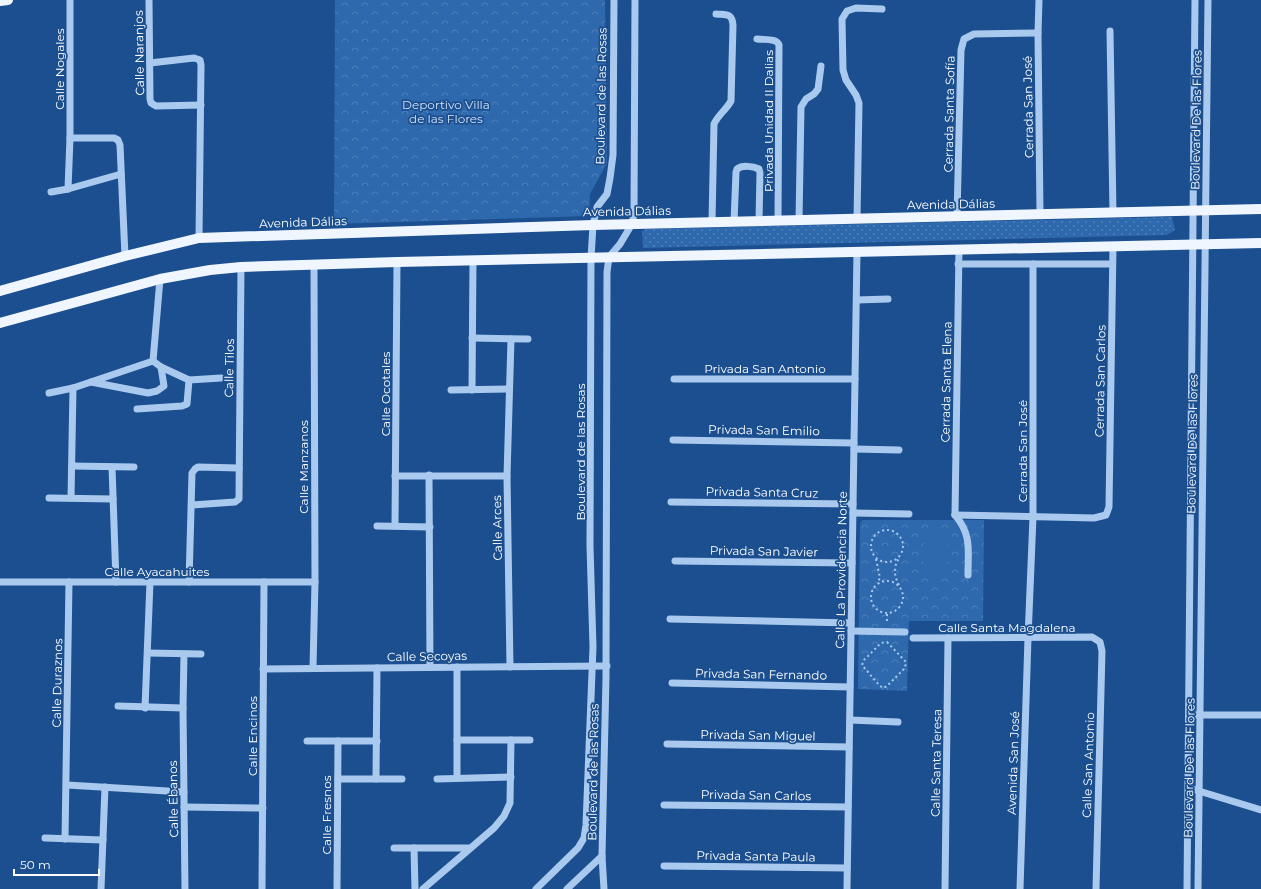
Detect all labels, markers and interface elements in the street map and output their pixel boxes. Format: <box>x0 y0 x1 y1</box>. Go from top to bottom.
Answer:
street label: Calle Naranjos <box>131 10 147 96</box>
street label: Boulevard de las Rosas <box>592 27 610 165</box>
street label: Calle Nogales <box>52 28 67 110</box>
street label: Privada Unidad II Dalias <box>761 50 776 192</box>
street label: Boulevard De las Flores <box>1187 50 1205 190</box>
street label: Cerrada Santa Sofía <box>940 56 958 172</box>
street label: Cerrada San José <box>1020 56 1036 158</box>
park label: Deportivo Villa de las Flores <box>402 97 490 126</box>
street label: Avenida Dálias <box>907 196 995 212</box>
street label: Avenida Dálias <box>583 203 671 219</box>
street label: Avenida Dálias <box>259 213 347 231</box>
street label: Cerrada Santa Elena <box>937 321 955 443</box>
street label: Cerrada San Carlos <box>1092 324 1108 437</box>
street label: Calle Tilos <box>221 338 237 398</box>
street label: Calle Ocotales <box>378 352 393 436</box>
street label: Privada San Antonio <box>704 361 826 376</box>
street label: Boulevard De las Flores <box>1183 374 1201 514</box>
street label: Boulevard de las Rosas <box>573 383 588 521</box>
street label: Cerrada San José <box>1015 400 1030 502</box>
street label: Calle Manzanos <box>296 420 311 514</box>
street label: Privada San Emilio <box>708 422 820 438</box>
street label: Privada Santa Cruz <box>705 484 819 500</box>
street label: Calle La Providencia Norte <box>832 491 850 649</box>
street label: Calle Arces <box>489 495 505 561</box>
street label: Privada San Javier <box>710 543 819 559</box>
street label: Calle Ayacahuites <box>105 564 210 579</box>
street label: Calle Santa Magdalena <box>938 620 1076 635</box>
street label: Calle Duraznos <box>49 638 65 728</box>
street label: Calle Secoyas <box>387 648 467 664</box>
street label: Privada San Fernando <box>695 665 827 683</box>
street label: Calle Encinos <box>245 696 260 776</box>
street label: Boulevard De las Flores <box>1180 698 1198 838</box>
street label: Boulevard de las Rosas <box>584 703 602 841</box>
street label: Calle Santa Teresa <box>928 709 944 817</box>
street label: Avenida San José <box>1004 711 1022 815</box>
street label: Calle San Antonio <box>1079 712 1097 818</box>
street label: Privada San Miguel <box>700 726 816 744</box>
street label: Calle Ébanos <box>165 760 181 838</box>
street label: Calle Fresnos <box>319 775 334 855</box>
street label: Privada San Carlos <box>701 787 812 803</box>
street label: Privada Santa Paula <box>696 847 816 865</box>
scale bar <box>14 851 99 877</box>
text: 50 m <box>20 857 51 872</box>

